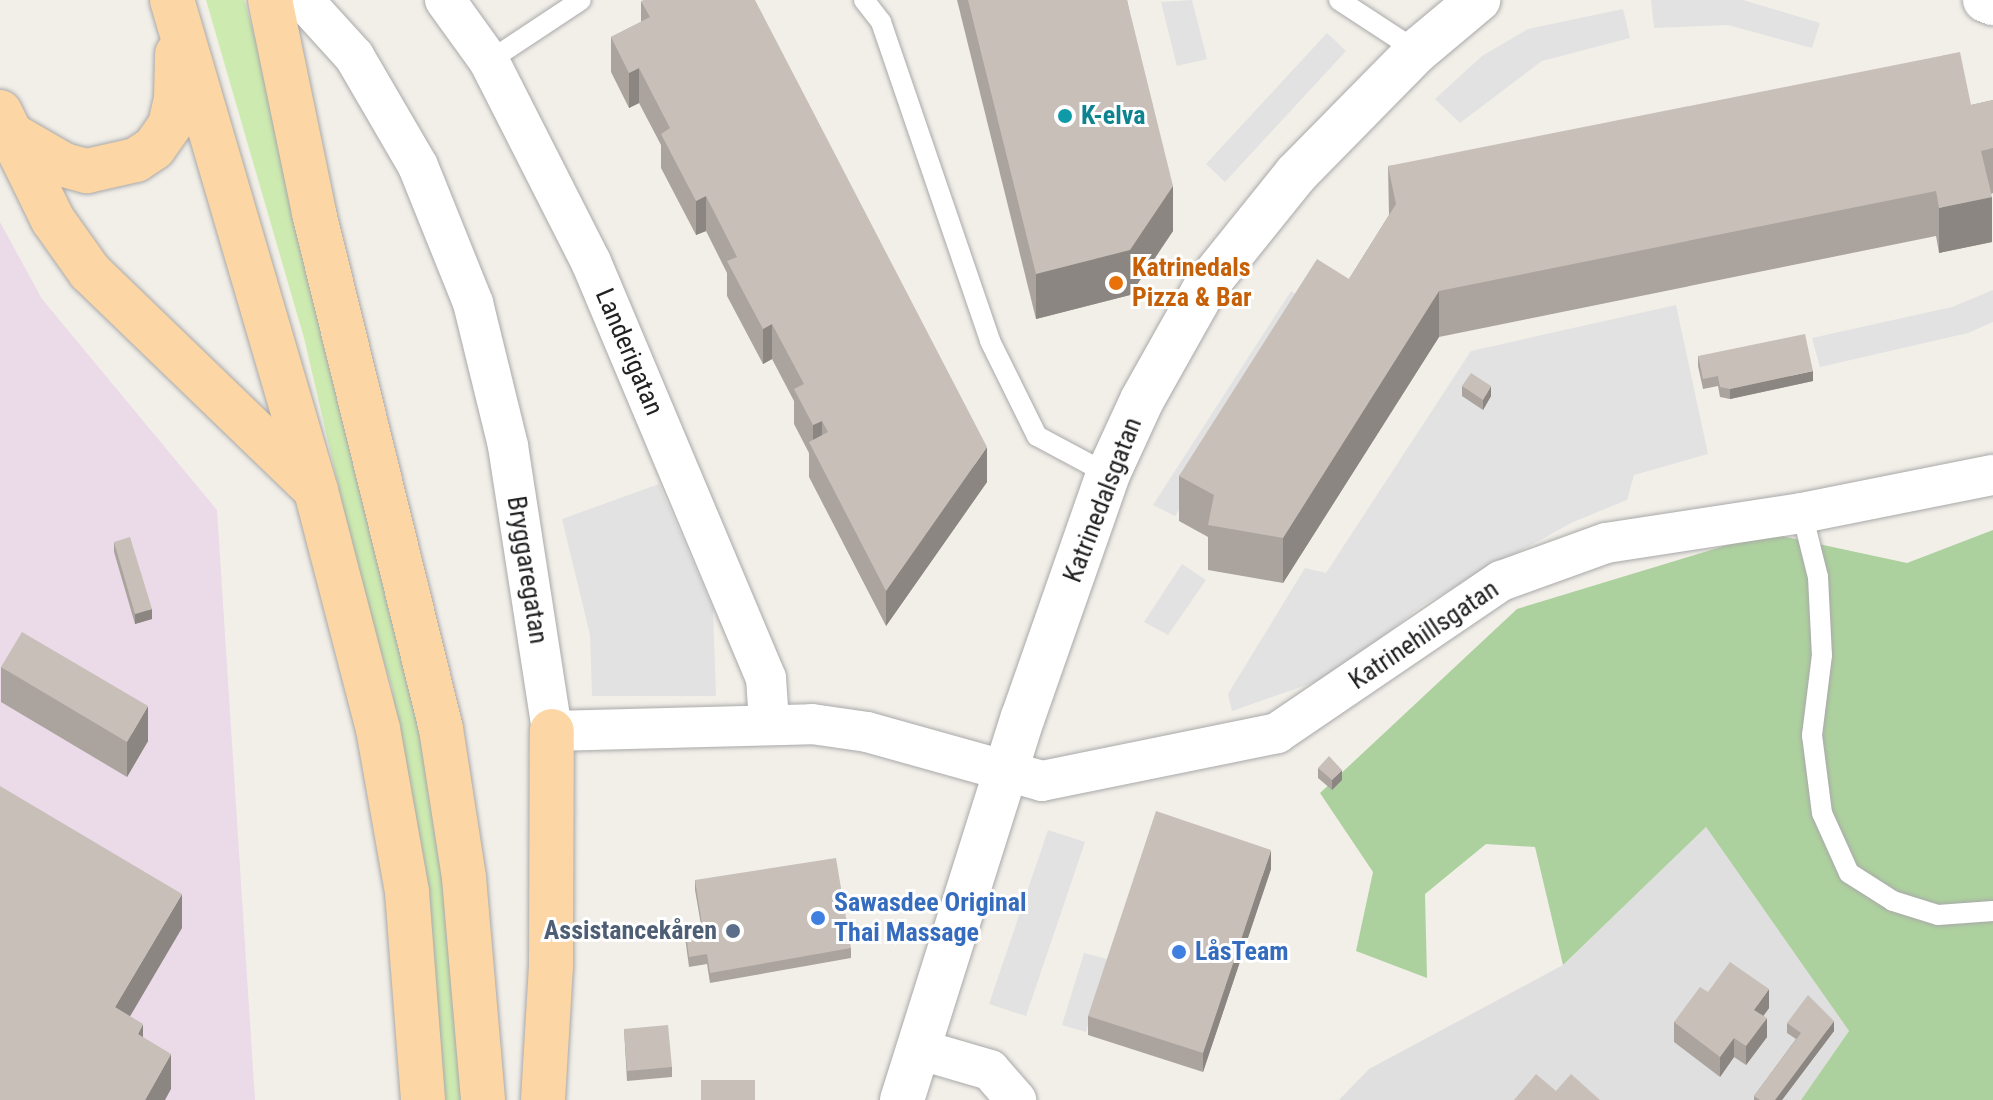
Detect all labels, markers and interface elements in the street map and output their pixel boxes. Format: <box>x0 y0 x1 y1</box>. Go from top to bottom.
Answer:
place label: K-elva <box>1081 100 1145 132</box>
marker: K-elva <box>1056 107 1074 125</box>
place label: Katrinedals Pizza & Bar <box>1132 252 1252 314</box>
marker: Katrinedals Pizza & Bar <box>1107 274 1125 292</box>
street label: Landerigatan <box>588 284 670 420</box>
street label: Katrinedalsgatan <box>1057 413 1149 587</box>
street label: Bryggaregatan <box>500 494 554 646</box>
street label: Katrinehillsgatan <box>1343 574 1505 696</box>
place label: Sawasdee Original Thai Massage <box>834 887 1027 948</box>
marker: Sawasdee Original Thai Massage <box>809 909 827 927</box>
place label: Assistancekåren <box>544 915 717 947</box>
marker: Assistancekåren <box>724 922 742 940</box>
place label: LåsTeam <box>1195 936 1288 968</box>
marker: LåsTeam <box>1170 943 1188 961</box>

